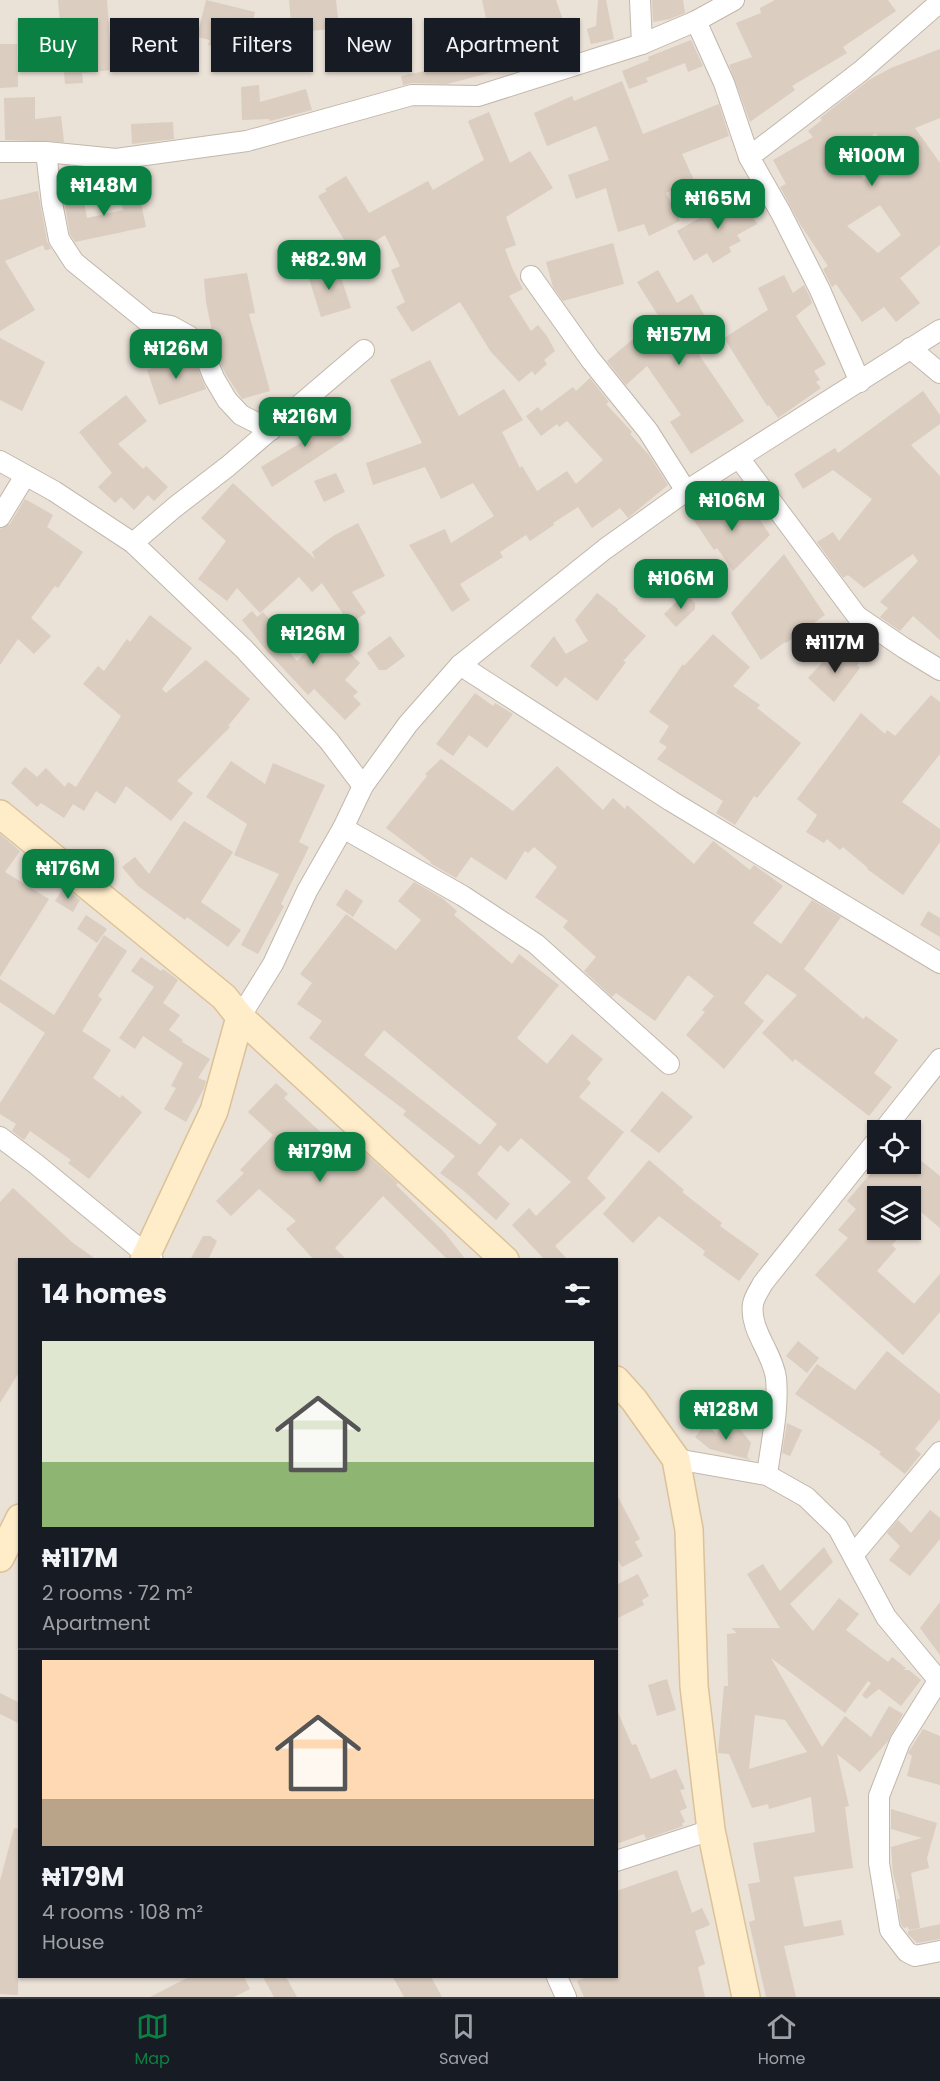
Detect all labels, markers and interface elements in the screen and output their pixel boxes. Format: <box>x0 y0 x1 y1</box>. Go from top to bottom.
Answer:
chip: Buy <box>18 18 98 72</box>
chip: Rent <box>110 18 199 72</box>
chip: Filters <box>211 18 313 72</box>
chip: New <box>325 18 412 72</box>
chip: Apartment <box>424 18 580 72</box>
pin: ₦100M <box>830 136 914 187</box>
text: ₦100M <box>839 141 905 169</box>
pin: ₦148M <box>62 166 146 217</box>
text: ₦148M <box>71 171 137 199</box>
pin: ₦165M <box>676 179 760 230</box>
text: ₦165M <box>685 184 751 212</box>
pin: ₦82.9M <box>280 240 378 291</box>
text: ₦82.9M <box>291 245 367 273</box>
pin: ₦157M <box>637 315 721 366</box>
text: ₦157M <box>647 320 711 348</box>
pin: ₦126M <box>134 329 218 380</box>
text: ₦126M <box>144 334 208 362</box>
pin: ₦216M <box>263 397 347 448</box>
text: ₦216M <box>273 402 337 430</box>
pin: ₦106M <box>690 481 774 532</box>
text: ₦106M <box>699 486 765 514</box>
pin: ₦106M <box>639 559 723 610</box>
text: ₦106M <box>648 564 714 592</box>
pin: ₦126M <box>271 614 355 665</box>
text: ₦126M <box>281 619 345 647</box>
pin: ₦117M <box>793 623 877 674</box>
text: ₦117M <box>806 628 864 656</box>
pin: ₦176M <box>26 849 110 900</box>
text: ₦176M <box>36 854 100 882</box>
map controls <box>867 1120 921 1240</box>
button: locate <box>867 1120 921 1174</box>
pin: ₦179M <box>278 1132 362 1183</box>
text: ₦179M <box>288 1137 352 1165</box>
button: layers <box>867 1186 921 1240</box>
text: 14 homes <box>42 1276 167 1312</box>
icon: filters <box>561 1278 594 1311</box>
icon: home <box>264 1380 372 1488</box>
pin: ₦128M <box>684 1390 768 1441</box>
text: ₦128M <box>694 1395 758 1423</box>
text: ₦117M <box>42 1540 118 1576</box>
text: 2 rooms · 72 m² <box>42 1579 193 1607</box>
text: Apartment <box>42 1609 150 1637</box>
icon: home <box>264 1699 372 1807</box>
text: ₦179M <box>42 1859 124 1895</box>
text: 4 rooms · 108 m² <box>42 1898 203 1926</box>
text: House <box>42 1928 104 1956</box>
tab: Map <box>134 2010 170 2071</box>
tab: Saved <box>439 2010 489 2071</box>
tab: Home <box>758 2010 805 2071</box>

